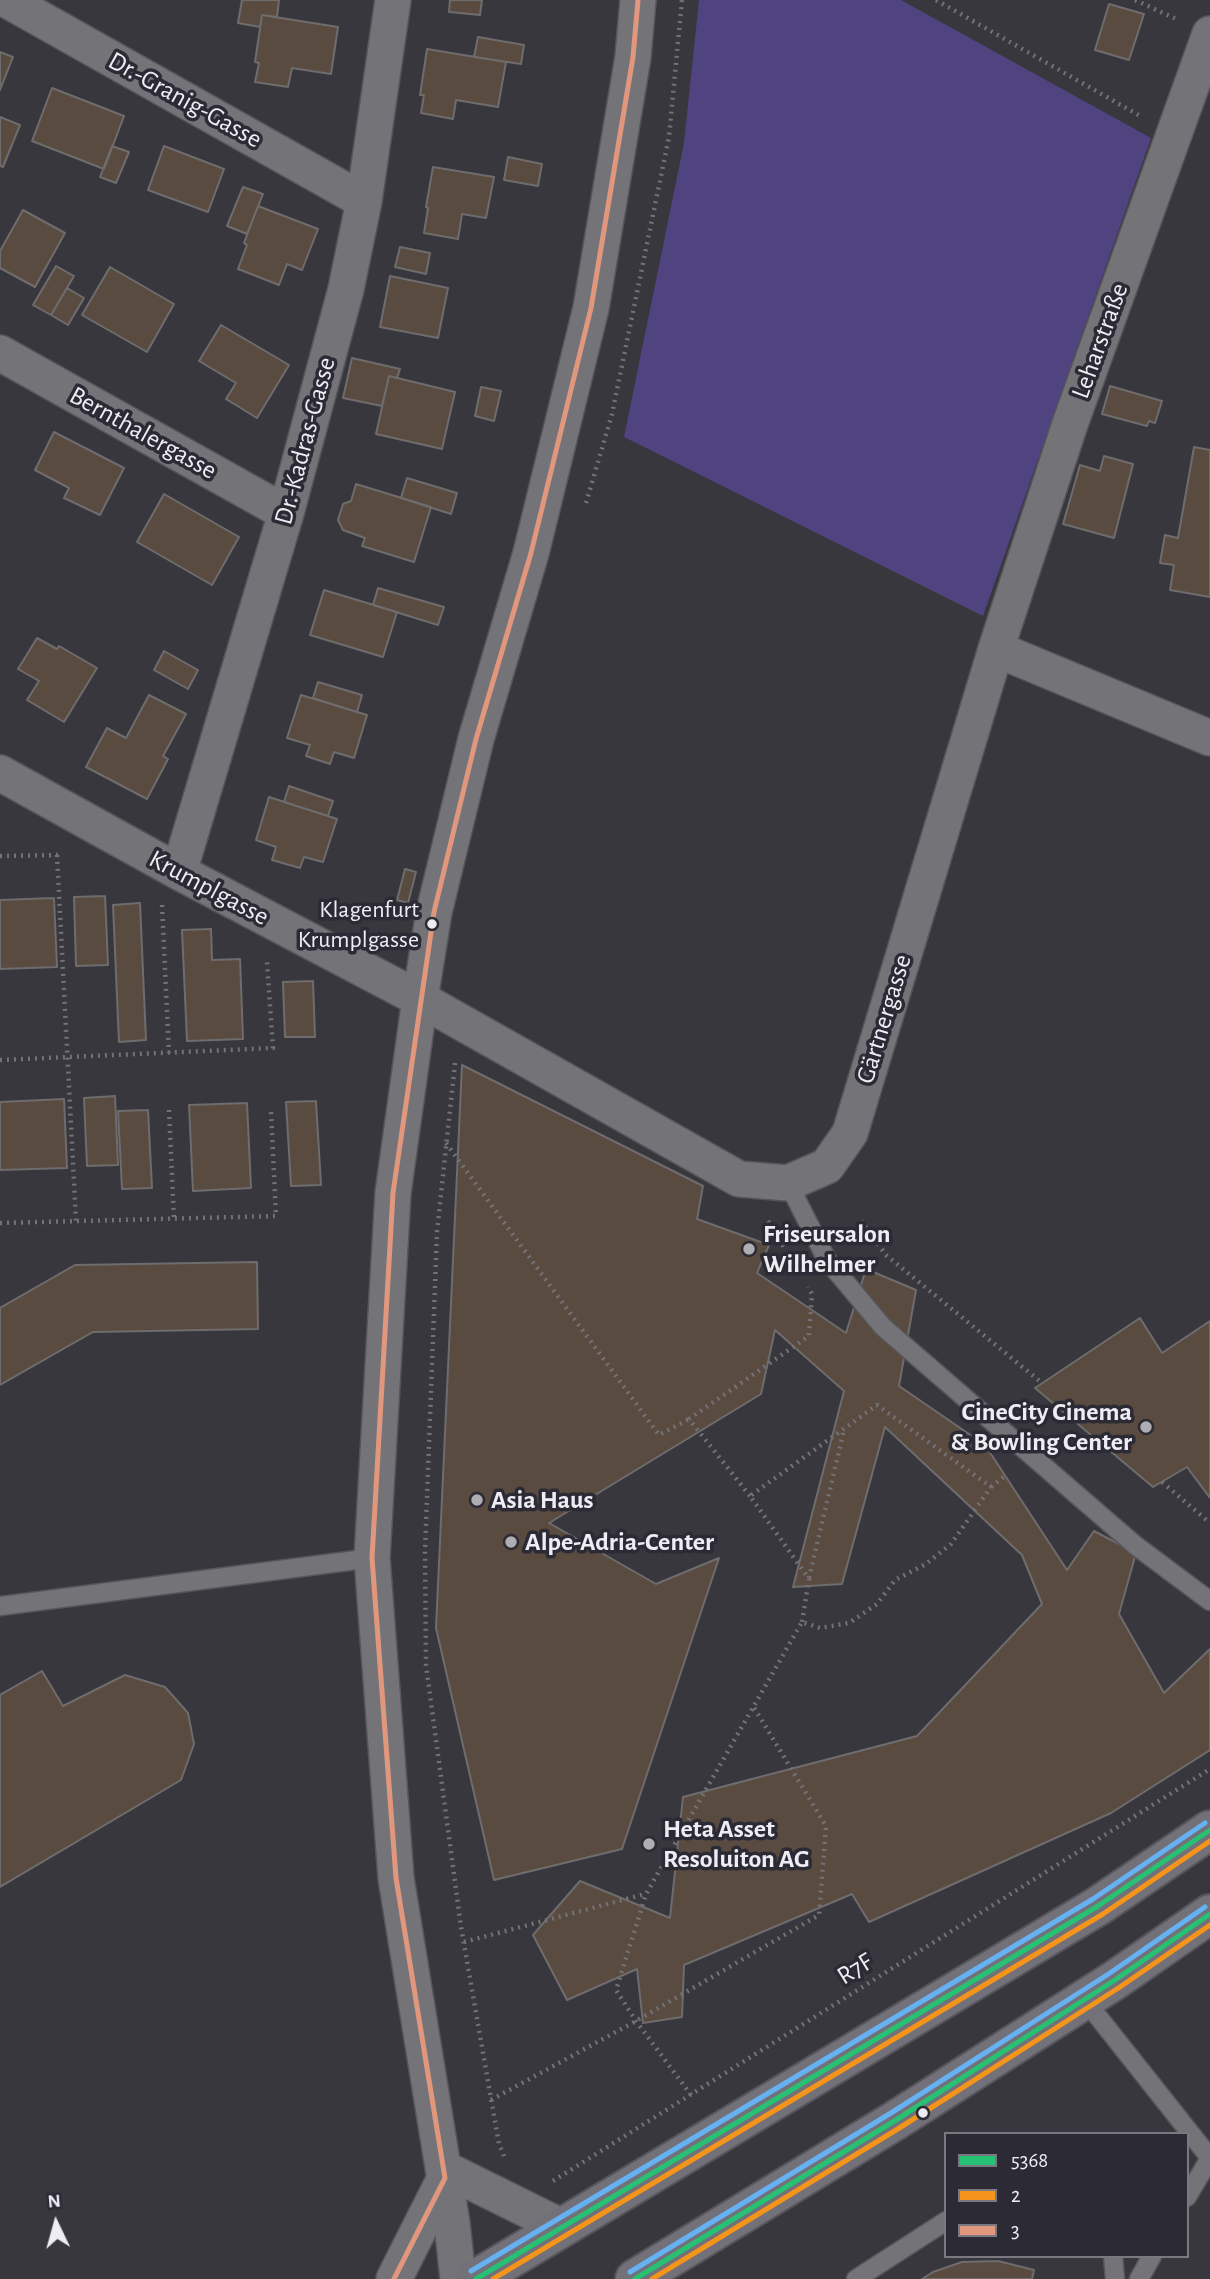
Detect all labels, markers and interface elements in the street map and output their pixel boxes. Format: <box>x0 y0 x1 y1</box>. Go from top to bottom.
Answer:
street label: Dr.-Granig-Gasse <box>103 45 267 155</box>
street label: Leharstraße <box>1065 279 1135 403</box>
street label: Dr.-Kadras-Gasse <box>268 354 342 528</box>
street label: Bernthalergasse <box>64 380 222 486</box>
street label: Krumplgasse <box>144 843 274 933</box>
place label: Klagenfurt Krumplgasse <box>298 896 419 952</box>
marker: Klagenfurt Krumplgasse <box>425 917 439 931</box>
street label: Gärtnergasse <box>850 951 918 1087</box>
place label: Friseursalon Wilhelmer <box>763 1218 891 1280</box>
marker: Friseursalon Wilhelmer <box>741 1241 757 1257</box>
place label: CineCity Cinema & Bowling Center <box>951 1396 1132 1458</box>
marker: CineCity Cinema & Bowling Center <box>1138 1419 1154 1435</box>
place label: Asia Haus <box>491 1484 594 1516</box>
marker: Asia Haus <box>469 1492 485 1508</box>
place label: Alpe-Adria-Center <box>525 1526 714 1558</box>
marker: Alpe-Adria-Center <box>503 1534 519 1550</box>
place label: Heta Asset Resoluiton AG <box>663 1813 809 1874</box>
marker: Heta Asset Resoluiton AG <box>641 1836 657 1852</box>
street label: R7F <box>831 1946 879 1992</box>
unlabelled marker <box>916 2106 930 2120</box>
legend <box>944 2132 1189 2258</box>
text: 5368 <box>1011 2150 1048 2171</box>
text: 2 <box>1011 2185 1021 2206</box>
north arrow <box>21 2188 91 2258</box>
text: N <box>47 2192 62 2212</box>
text: 3 <box>1011 2220 1020 2241</box>

